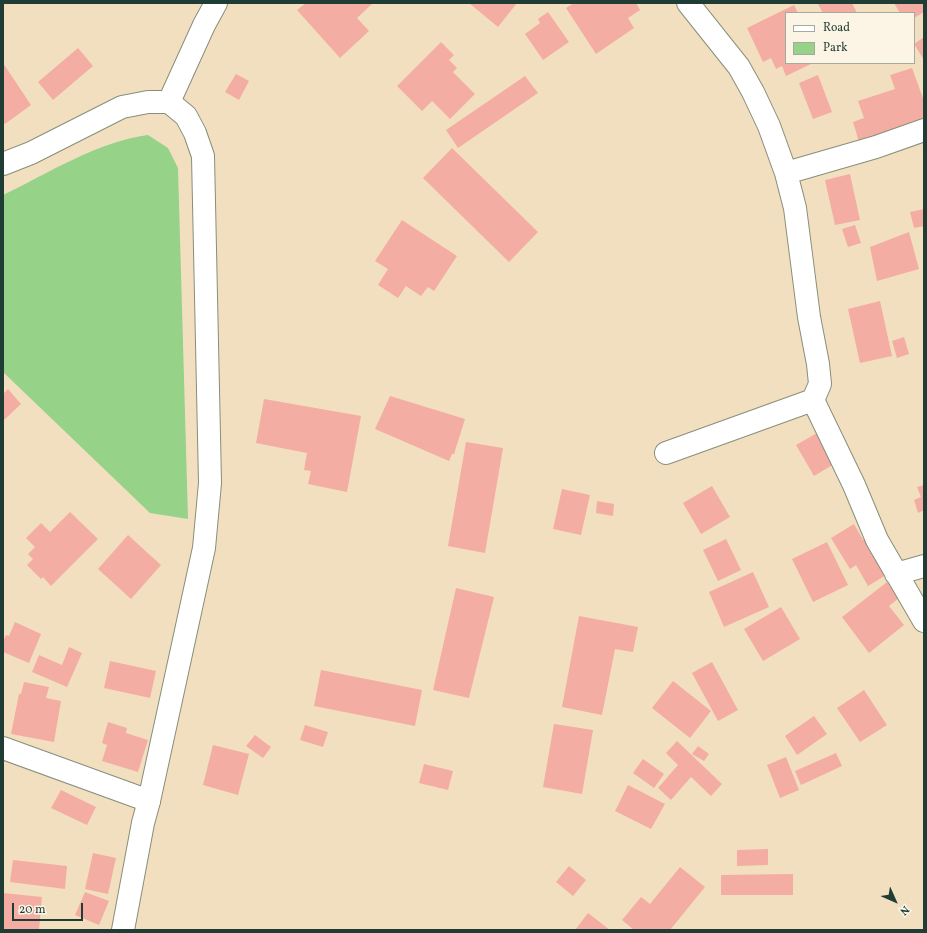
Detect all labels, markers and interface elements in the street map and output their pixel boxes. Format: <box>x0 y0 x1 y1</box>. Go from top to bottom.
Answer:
legend <box>785 12 915 64</box>
text: Road <box>823 20 850 36</box>
text: Park <box>823 40 848 56</box>
north arrow <box>875 881 915 921</box>
scale bar <box>14 895 85 921</box>
text: 20 m <box>19 902 46 918</box>
text: N <box>896 902 912 918</box>

